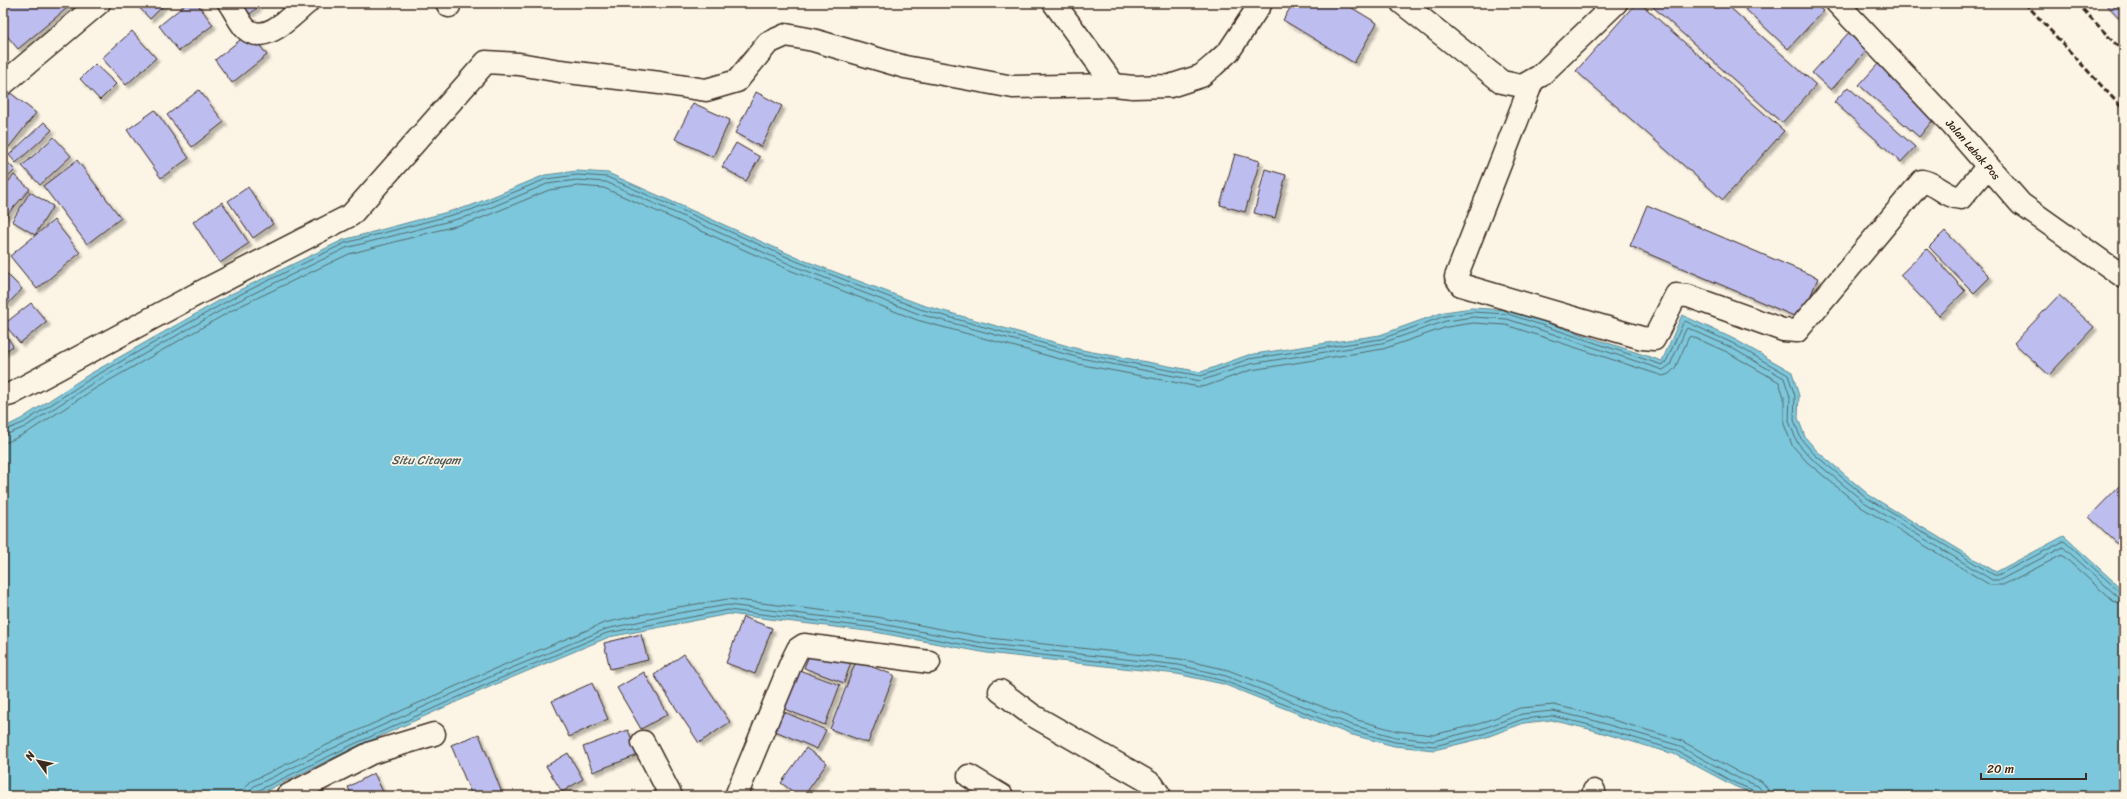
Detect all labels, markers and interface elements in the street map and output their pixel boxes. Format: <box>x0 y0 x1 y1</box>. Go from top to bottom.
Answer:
street label: Jalan Lebak Pos <box>1940 114 2006 185</box>
water label: Situ Citayam <box>391 449 462 471</box>
north arrow <box>18 741 58 781</box>
text: N <box>19 747 40 765</box>
scale bar <box>1981 755 2086 781</box>
text: 20 m <box>1987 758 2014 780</box>

